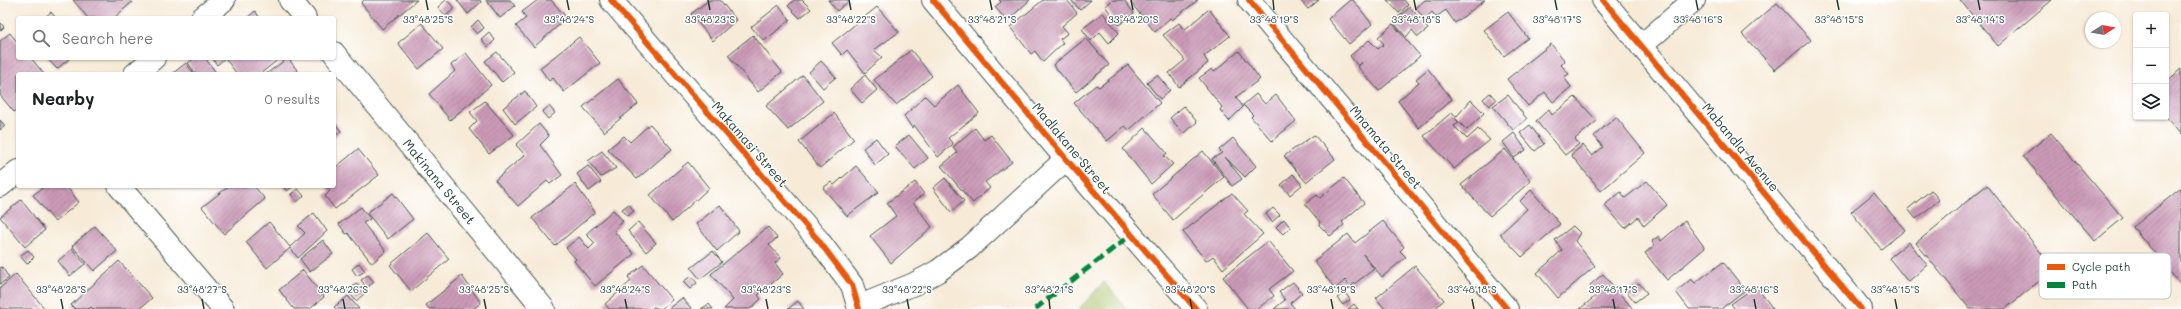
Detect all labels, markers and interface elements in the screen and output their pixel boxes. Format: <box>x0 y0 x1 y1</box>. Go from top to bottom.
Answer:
text: 33°48'25"S <box>403 12 453 26</box>
text: 33°48'24"S <box>544 12 595 26</box>
text: 33°48'23"S <box>685 12 736 26</box>
text: 33°48'22"S <box>826 12 876 26</box>
text: 33°48'21"S <box>968 12 1017 26</box>
text: 33°48'20"S <box>1108 12 1159 26</box>
text: 33°48'19"S <box>1249 12 1299 26</box>
text: 33°48'18"S <box>1391 12 1441 26</box>
text: 33°48'17"S <box>1533 12 1582 26</box>
text: 33°48'16"S <box>1673 12 1723 26</box>
text: 33°48'15"S <box>1814 12 1864 26</box>
text: 33°48'14"S <box>1955 12 2005 26</box>
north arrow <box>2085 12 2121 48</box>
map controls <box>2133 12 2169 120</box>
button: + <box>2133 12 2169 48</box>
search box <box>16 16 336 60</box>
icon: search <box>30 27 52 49</box>
text: Search here <box>62 28 153 48</box>
button: − <box>2133 48 2169 84</box>
button: layers <box>2133 84 2169 120</box>
text: Nearby <box>32 87 94 109</box>
text: 0 results <box>265 90 320 107</box>
street label: Makamasi Street <box>709 97 792 190</box>
street label: Madlakane Street <box>1029 99 1116 197</box>
street label: Mabandla Avenue <box>1699 99 1784 195</box>
street label: Mnamata Street <box>1347 102 1426 192</box>
street label: Makinana Street <box>400 135 480 227</box>
legend <box>2039 253 2171 299</box>
text: Cycle path <box>2072 259 2130 274</box>
text: Path <box>2072 277 2097 292</box>
text: 33°48'28"S <box>36 282 87 296</box>
text: 33°48'27"S <box>177 282 227 296</box>
text: 33°48'26"S <box>318 282 369 296</box>
text: 33°48'25"S <box>459 282 509 296</box>
text: 33°48'24"S <box>600 282 651 296</box>
text: 33°48'23"S <box>741 282 792 296</box>
text: 33°48'22"S <box>882 282 932 296</box>
text: 33°48'21"S <box>1025 282 1074 296</box>
text: 33°48'20"S <box>1165 282 1216 296</box>
text: 33°48'19"S <box>1306 282 1356 296</box>
text: 33°48'18"S <box>1447 282 1497 296</box>
text: 33°48'17"S <box>1589 282 1638 296</box>
text: 33°48'16"S <box>1729 282 1779 296</box>
text: 33°48'15"S <box>1870 282 1920 296</box>

